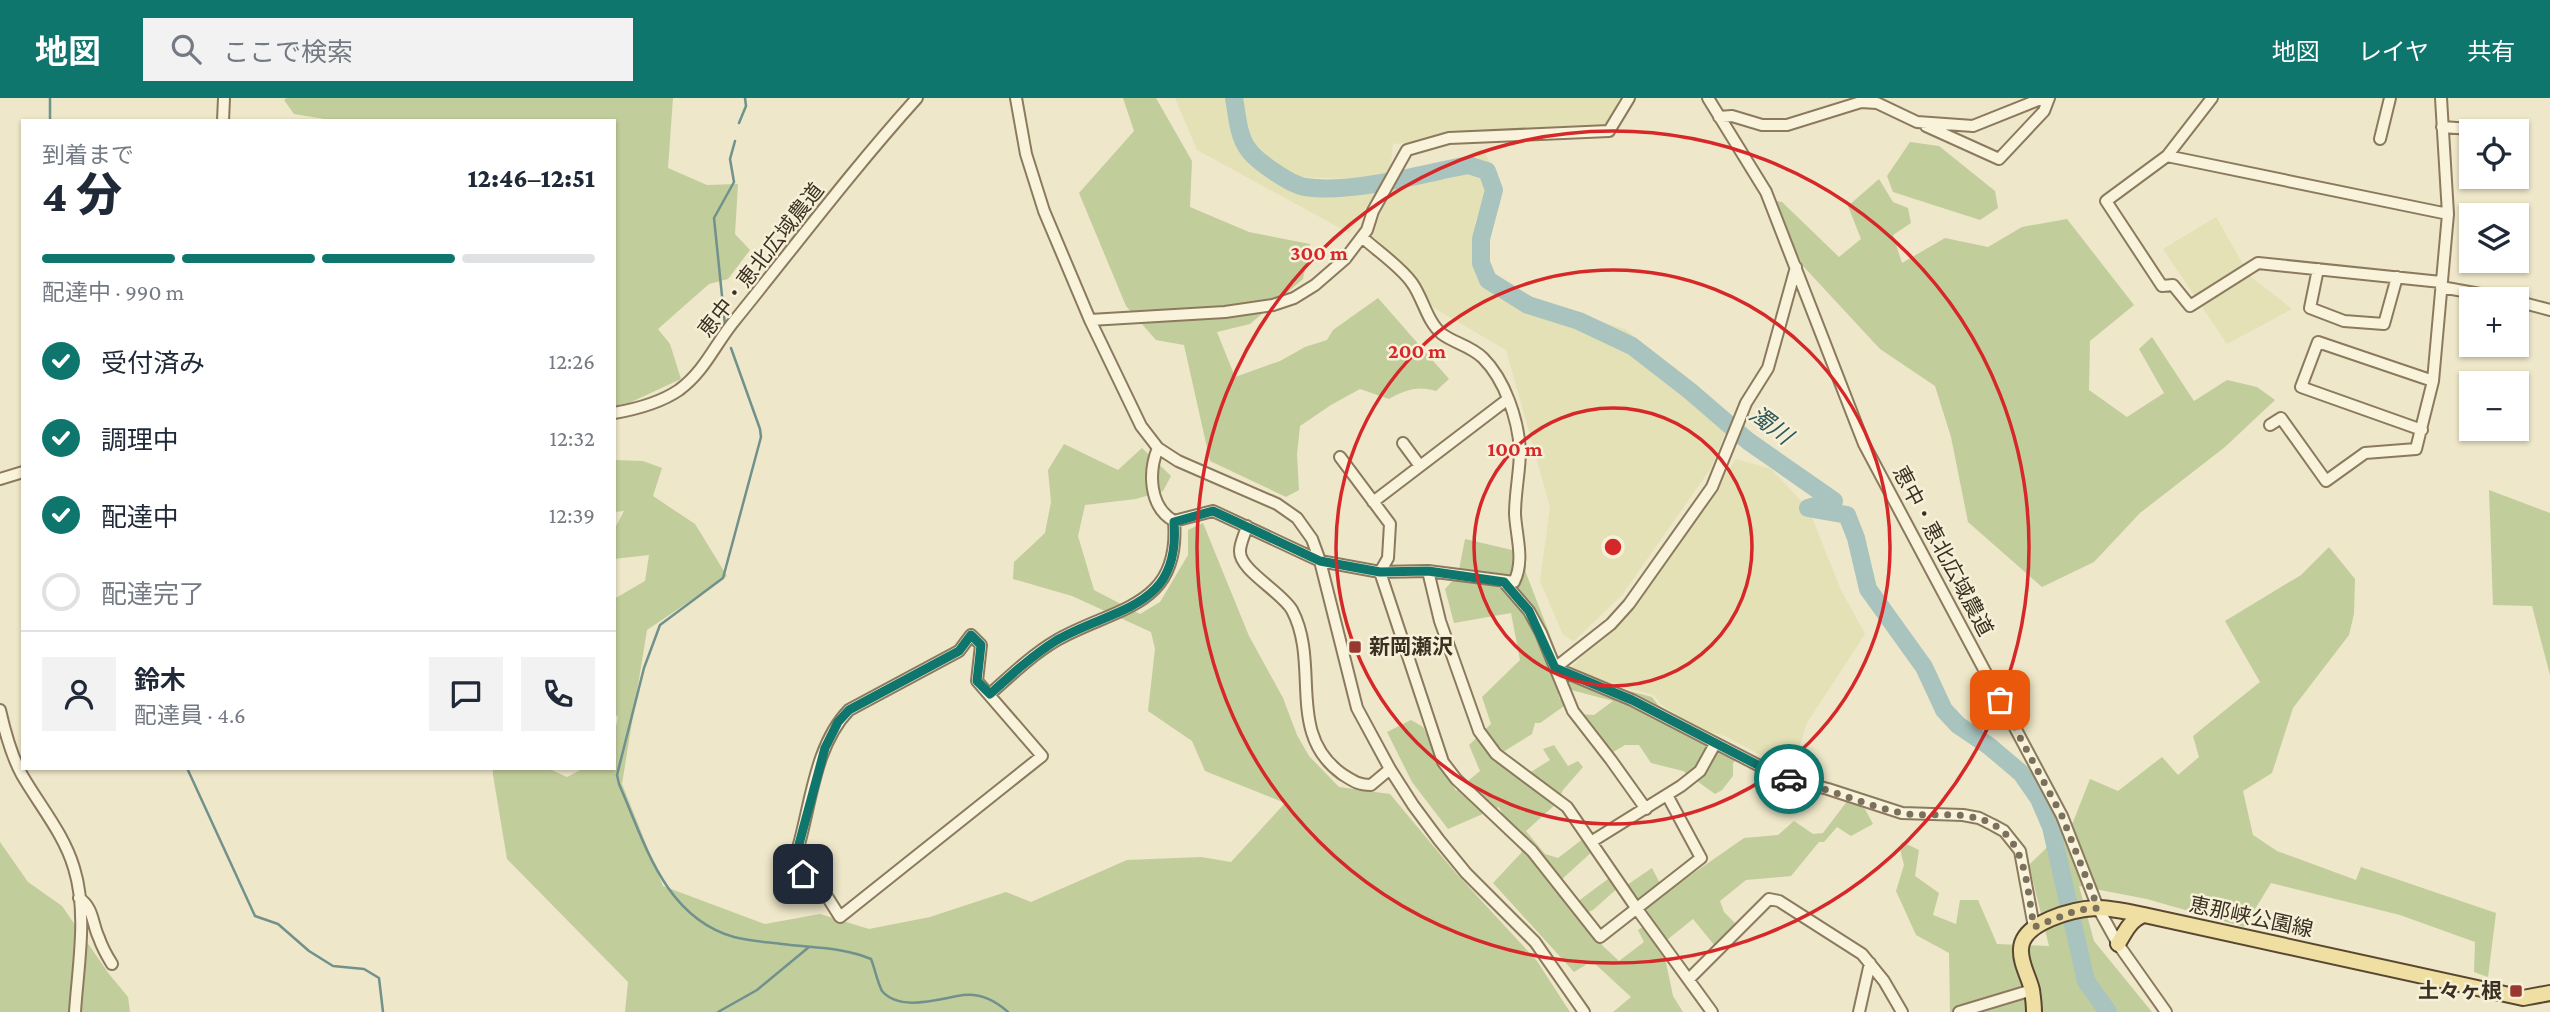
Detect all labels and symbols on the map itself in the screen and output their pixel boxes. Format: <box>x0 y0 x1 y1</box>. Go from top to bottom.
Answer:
street label: 恵中・恵北広域農道 <box>693 178 829 342</box>
text: 300 m <box>1290 241 1348 265</box>
text: 200 m <box>1388 339 1446 363</box>
water label: 濁川 <box>1745 401 1800 451</box>
text: 100 m <box>1487 437 1543 461</box>
street label: 恵中・恵北広域農道 <box>1888 462 1998 640</box>
centre of rings <box>1601 535 1625 559</box>
place label: 新岡瀬沢 <box>1369 635 1453 659</box>
marker: 新岡瀬沢 <box>1347 639 1363 655</box>
pin <box>1970 670 2030 730</box>
courier <box>1754 744 1824 814</box>
pin <box>773 844 833 904</box>
street label: 恵那峡公園線 <box>2187 892 2315 942</box>
place label: 土々ヶ根 <box>2418 979 2502 1003</box>
marker: 土々ヶ根 <box>2508 983 2524 999</box>

